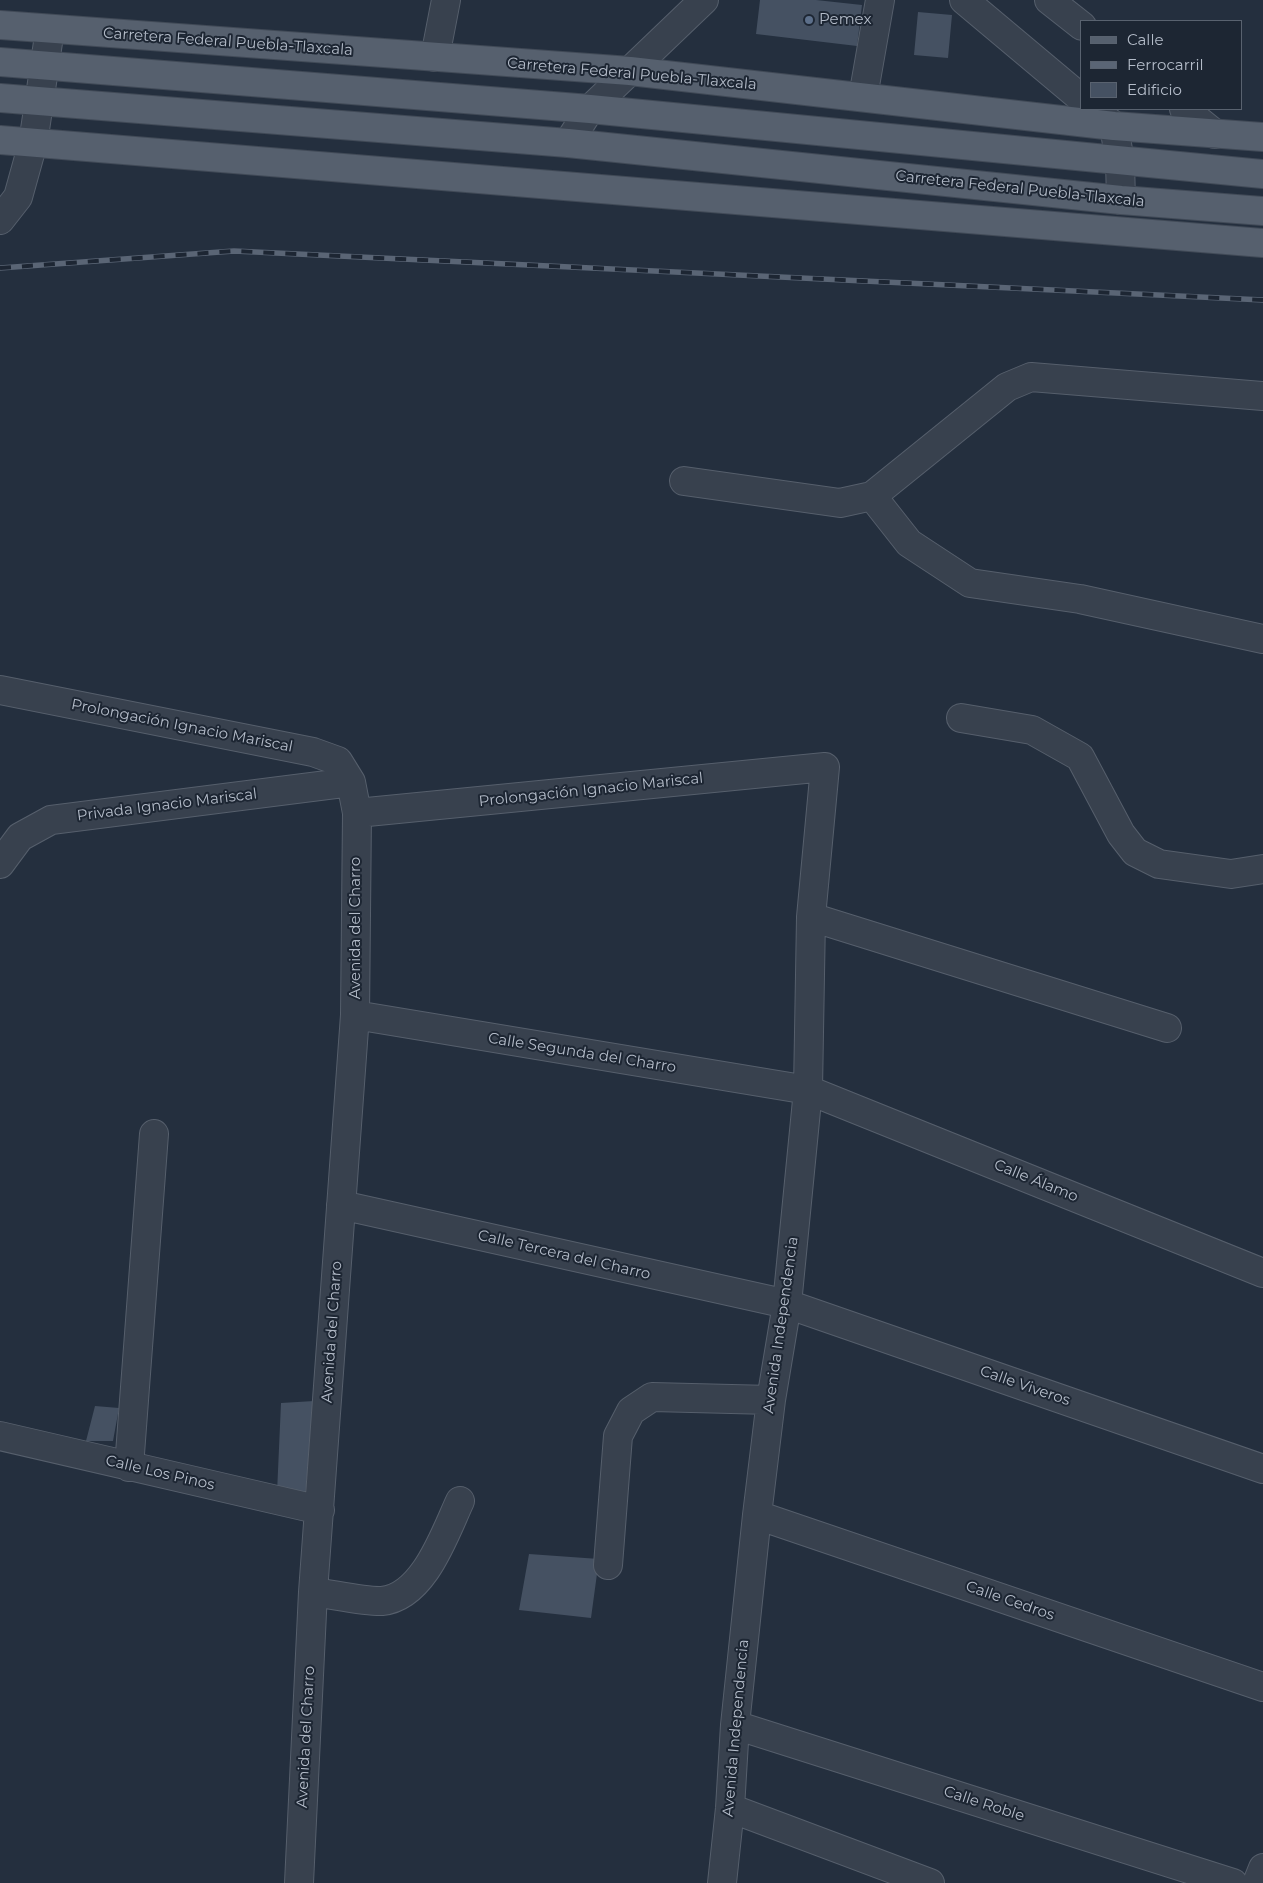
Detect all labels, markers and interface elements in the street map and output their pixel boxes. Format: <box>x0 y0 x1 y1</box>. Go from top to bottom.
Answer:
place label: Pemex <box>819 11 871 29</box>
marker: Pemex <box>803 14 815 26</box>
legend <box>1080 20 1243 110</box>
street label: Carretera Federal Puebla-Tlaxcala <box>102 24 354 60</box>
text: Calle <box>1127 30 1164 49</box>
street label: Carretera Federal Puebla-Tlaxcala <box>506 54 758 94</box>
text: Ferrocarril <box>1127 55 1204 74</box>
text: Edificio <box>1127 80 1182 99</box>
street label: Carretera Federal Puebla-Tlaxcala <box>894 167 1146 211</box>
street label: Prolongación Ignacio Mariscal <box>70 696 294 756</box>
street label: Prolongación Ignacio Mariscal <box>478 769 704 811</box>
street label: Privada Ignacio Mariscal <box>76 785 258 825</box>
street label: Avenida del Charro <box>347 857 365 999</box>
street label: Calle Segunda del Charro <box>487 1029 677 1077</box>
street label: Calle Álamo <box>991 1156 1081 1206</box>
street label: Calle Tercera del Charro <box>476 1226 652 1284</box>
street label: Avenida Independencia <box>760 1235 802 1415</box>
street label: Avenida del Charro <box>318 1260 346 1404</box>
street label: Calle Viveros <box>978 1362 1072 1410</box>
street label: Calle Los Pinos <box>104 1452 216 1494</box>
street label: Calle Cedros <box>963 1577 1057 1625</box>
street label: Avenida Independencia <box>719 1638 753 1818</box>
street label: Avenida del Charro <box>293 1665 319 1809</box>
street label: Calle Roble <box>941 1782 1027 1826</box>

